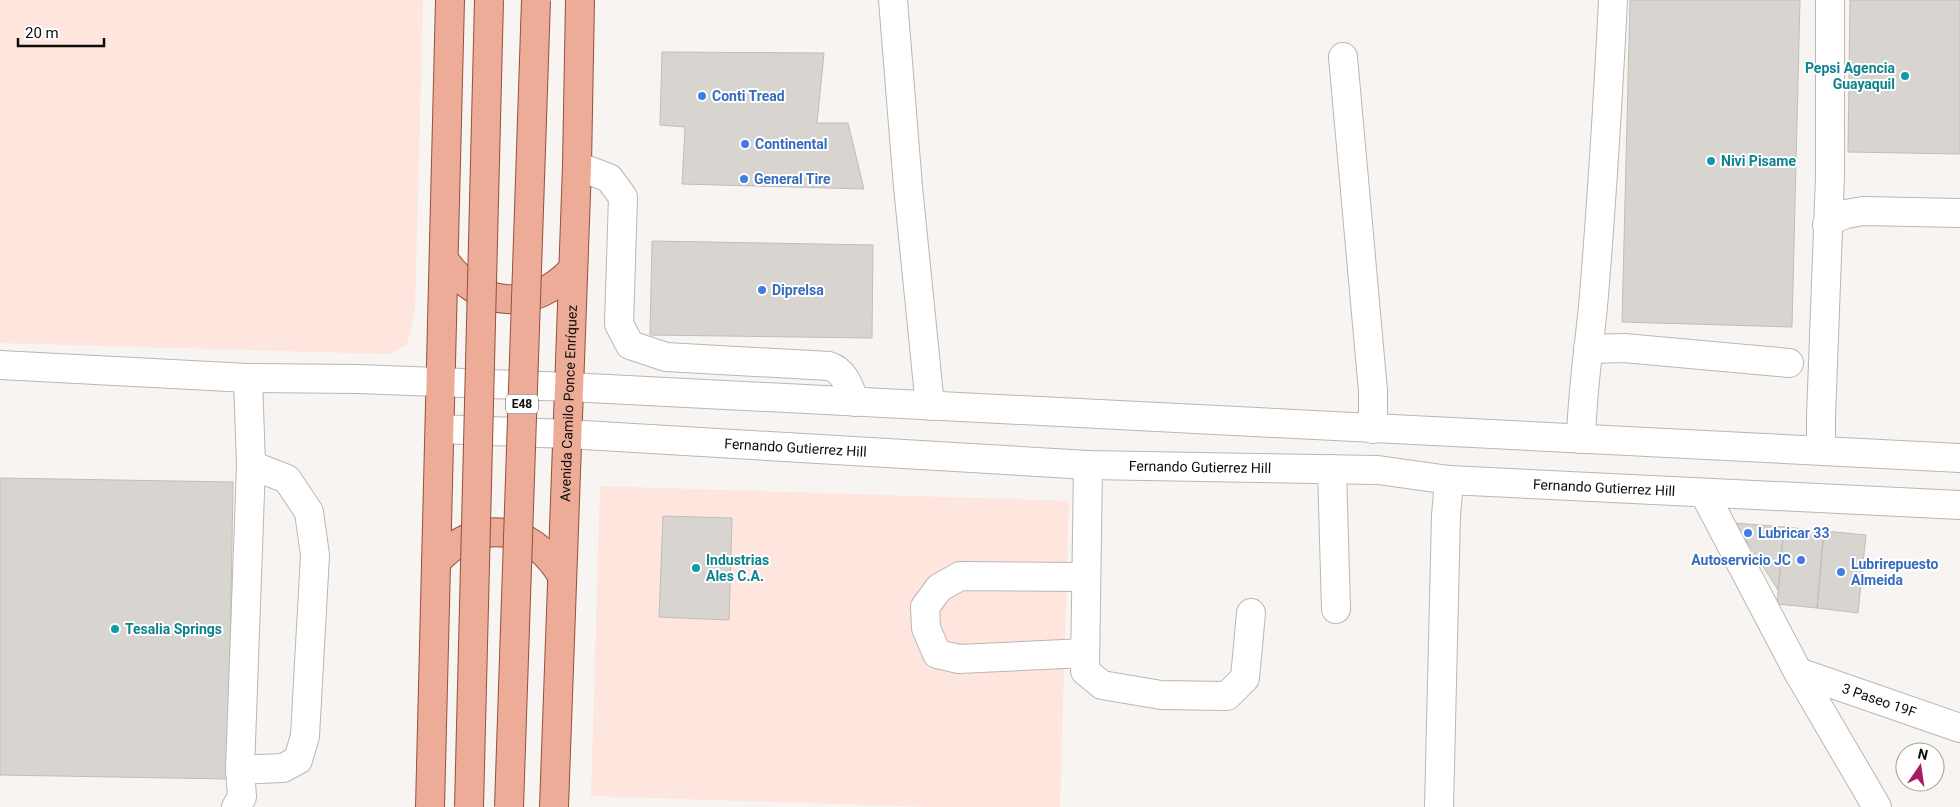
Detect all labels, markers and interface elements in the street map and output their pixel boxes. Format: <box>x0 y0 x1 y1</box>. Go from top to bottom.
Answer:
scale bar <box>18 15 104 47</box>
text: 20 m <box>25 24 59 42</box>
place label: Pepsi Agencia Guayaquil <box>1805 60 1895 92</box>
marker: Pepsi Agencia Guayaquil <box>1899 70 1911 82</box>
place label: Conti Tread <box>712 88 785 104</box>
marker: Conti Tread <box>696 90 708 102</box>
place label: Continental <box>755 136 828 152</box>
marker: Continental <box>739 138 751 150</box>
place label: Nivi Pisame <box>1721 153 1796 169</box>
marker: Nivi Pisame <box>1705 155 1717 167</box>
place label: General Tire <box>754 171 831 187</box>
marker: General Tire <box>738 173 750 185</box>
place label: Diprelsa <box>772 282 824 298</box>
marker: Diprelsa <box>756 284 768 296</box>
street label: Avenida Camilo Ponce Enríquez <box>557 304 580 502</box>
road number: E48 <box>506 394 538 414</box>
street label: Fernando Gutierrez Hill <box>724 435 867 460</box>
street label: Fernando Gutierrez Hill <box>1129 458 1271 476</box>
street label: Fernando Gutierrez Hill <box>1533 476 1676 499</box>
place label: Lubricar 33 <box>1758 525 1829 541</box>
marker: Lubricar 33 <box>1742 527 1754 539</box>
place label: Industrias Ales C.A. <box>706 552 769 584</box>
place label: Autoservicio JC <box>1691 552 1791 568</box>
marker: Autoservicio JC <box>1795 554 1807 566</box>
place label: Lubrirepuesto Almeida <box>1851 556 1939 588</box>
marker: Industrias Ales C.A. <box>690 562 702 574</box>
marker: Lubrirepuesto Almeida <box>1835 566 1847 578</box>
place label: Tesalia Springs <box>125 621 222 637</box>
marker: Tesalia Springs <box>109 623 121 635</box>
street label: 3 Paseo 19F <box>1840 680 1919 720</box>
north arrow <box>1895 742 1945 792</box>
text: N <box>1916 745 1930 763</box>

